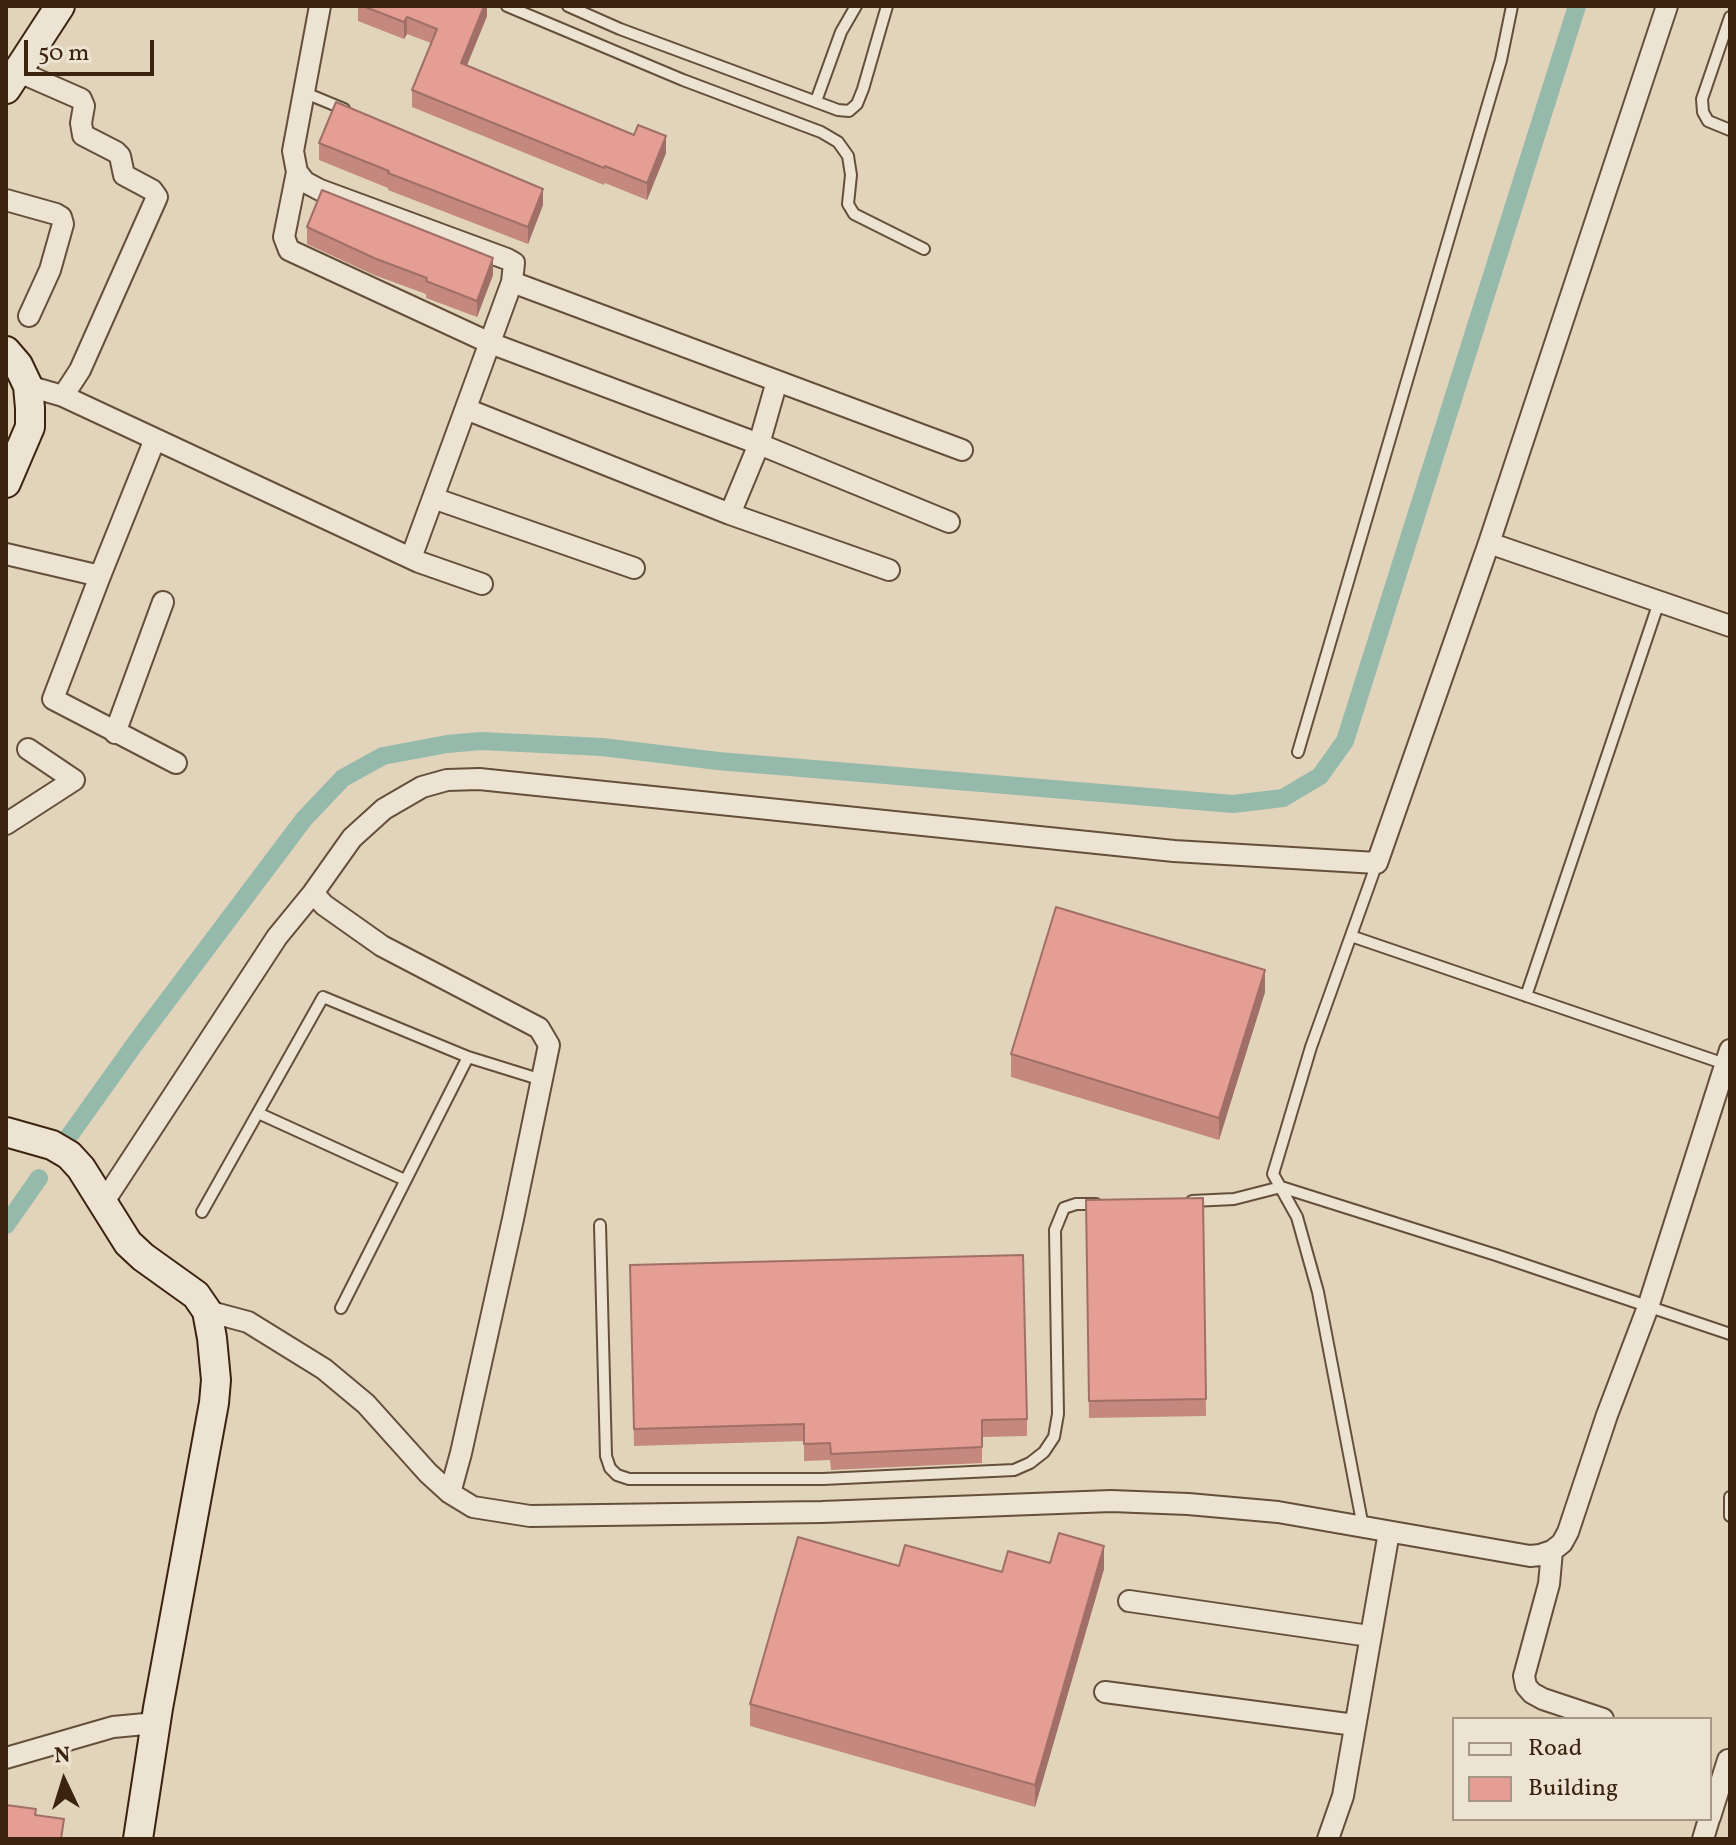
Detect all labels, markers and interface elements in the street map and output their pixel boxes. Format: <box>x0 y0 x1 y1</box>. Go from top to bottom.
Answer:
scale bar <box>28 24 158 74</box>
text: 50 m <box>38 37 90 71</box>
legend <box>1452 1717 1712 1821</box>
text: Road <box>1528 1732 1582 1766</box>
north arrow <box>24 1741 104 1821</box>
text: N <box>53 1741 71 1773</box>
text: Building <box>1528 1772 1618 1806</box>

